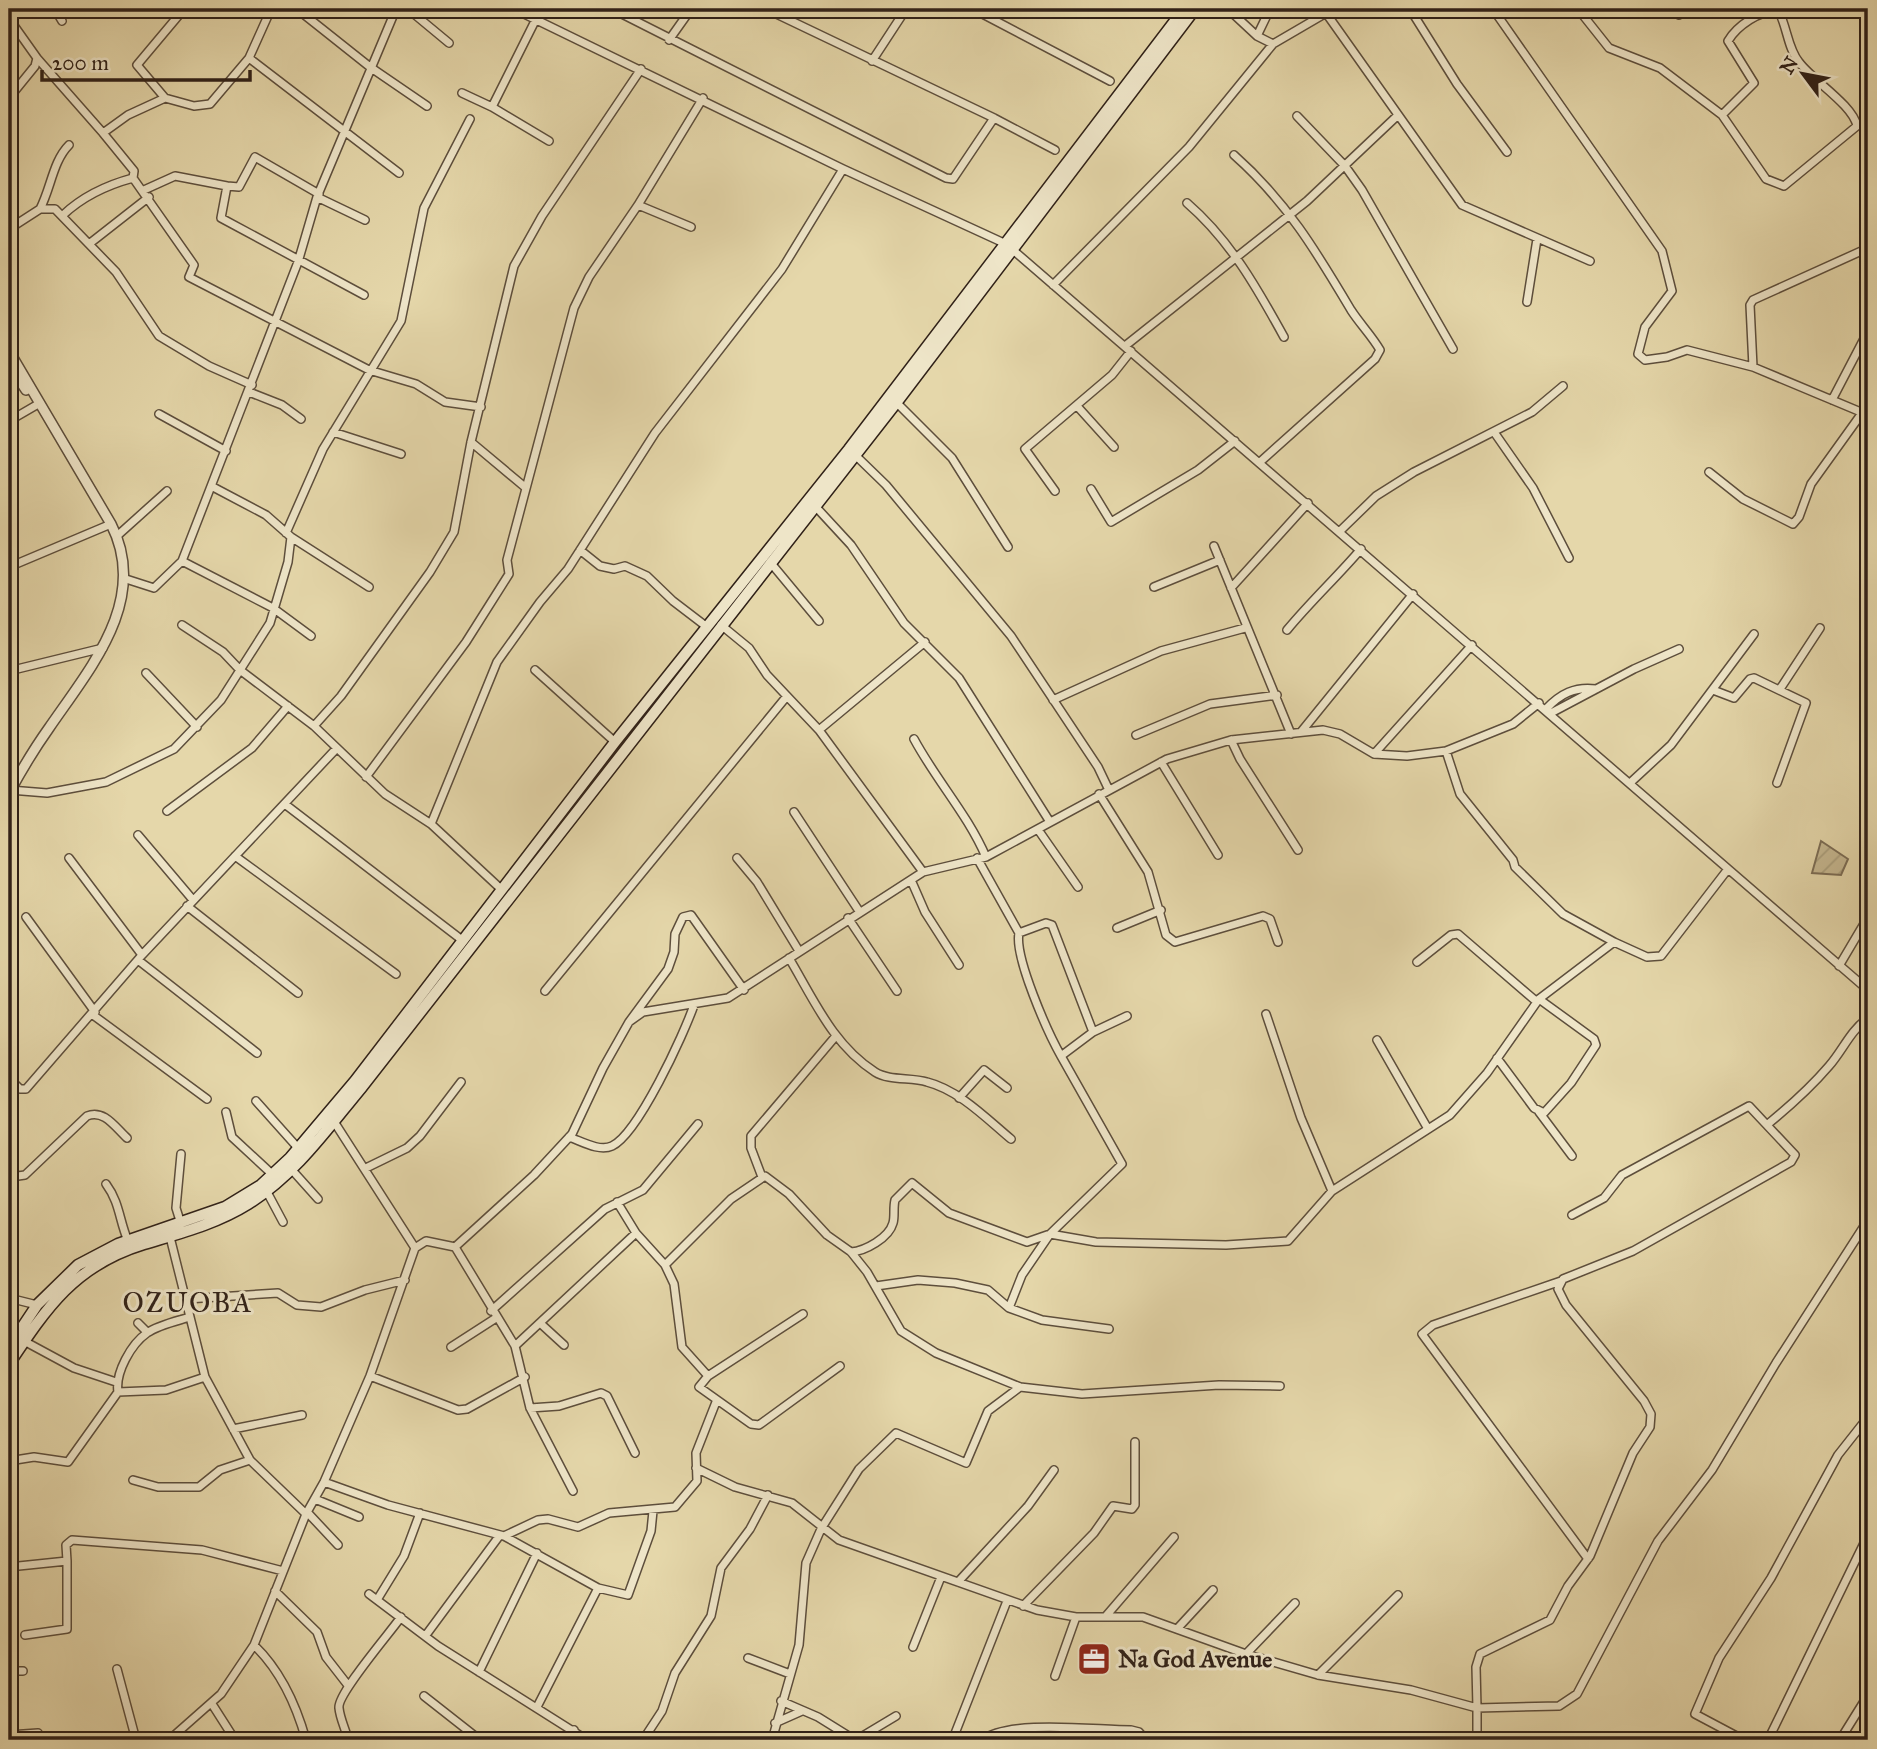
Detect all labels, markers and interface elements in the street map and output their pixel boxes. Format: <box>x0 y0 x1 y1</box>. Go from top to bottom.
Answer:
scale bar <box>42 38 250 82</box>
north arrow <box>1769 38 1839 108</box>
text: 200 m <box>52 50 109 76</box>
text: N <box>1775 52 1803 78</box>
district label: OZUOBA <box>123 1285 253 1320</box>
office icon: Na God Avenue <box>1075 1640 1113 1678</box>
place label: Na God Avenue <box>1118 1644 1272 1674</box>

